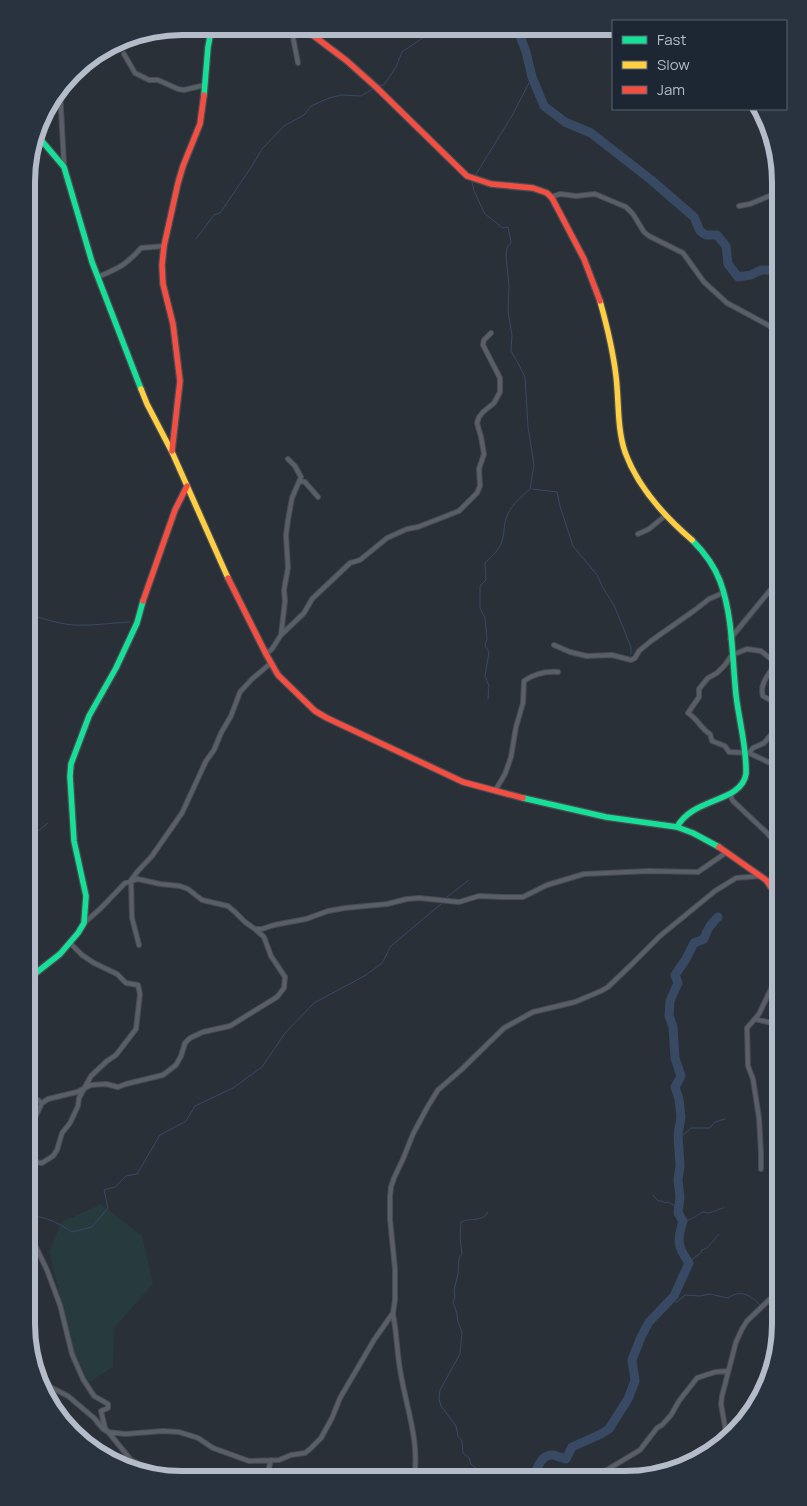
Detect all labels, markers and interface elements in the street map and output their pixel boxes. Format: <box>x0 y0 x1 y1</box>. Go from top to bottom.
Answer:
legend <box>612 20 787 110</box>
text: Fast <box>657 29 686 50</box>
text: Slow <box>657 54 690 75</box>
text: Jam <box>657 79 685 100</box>

